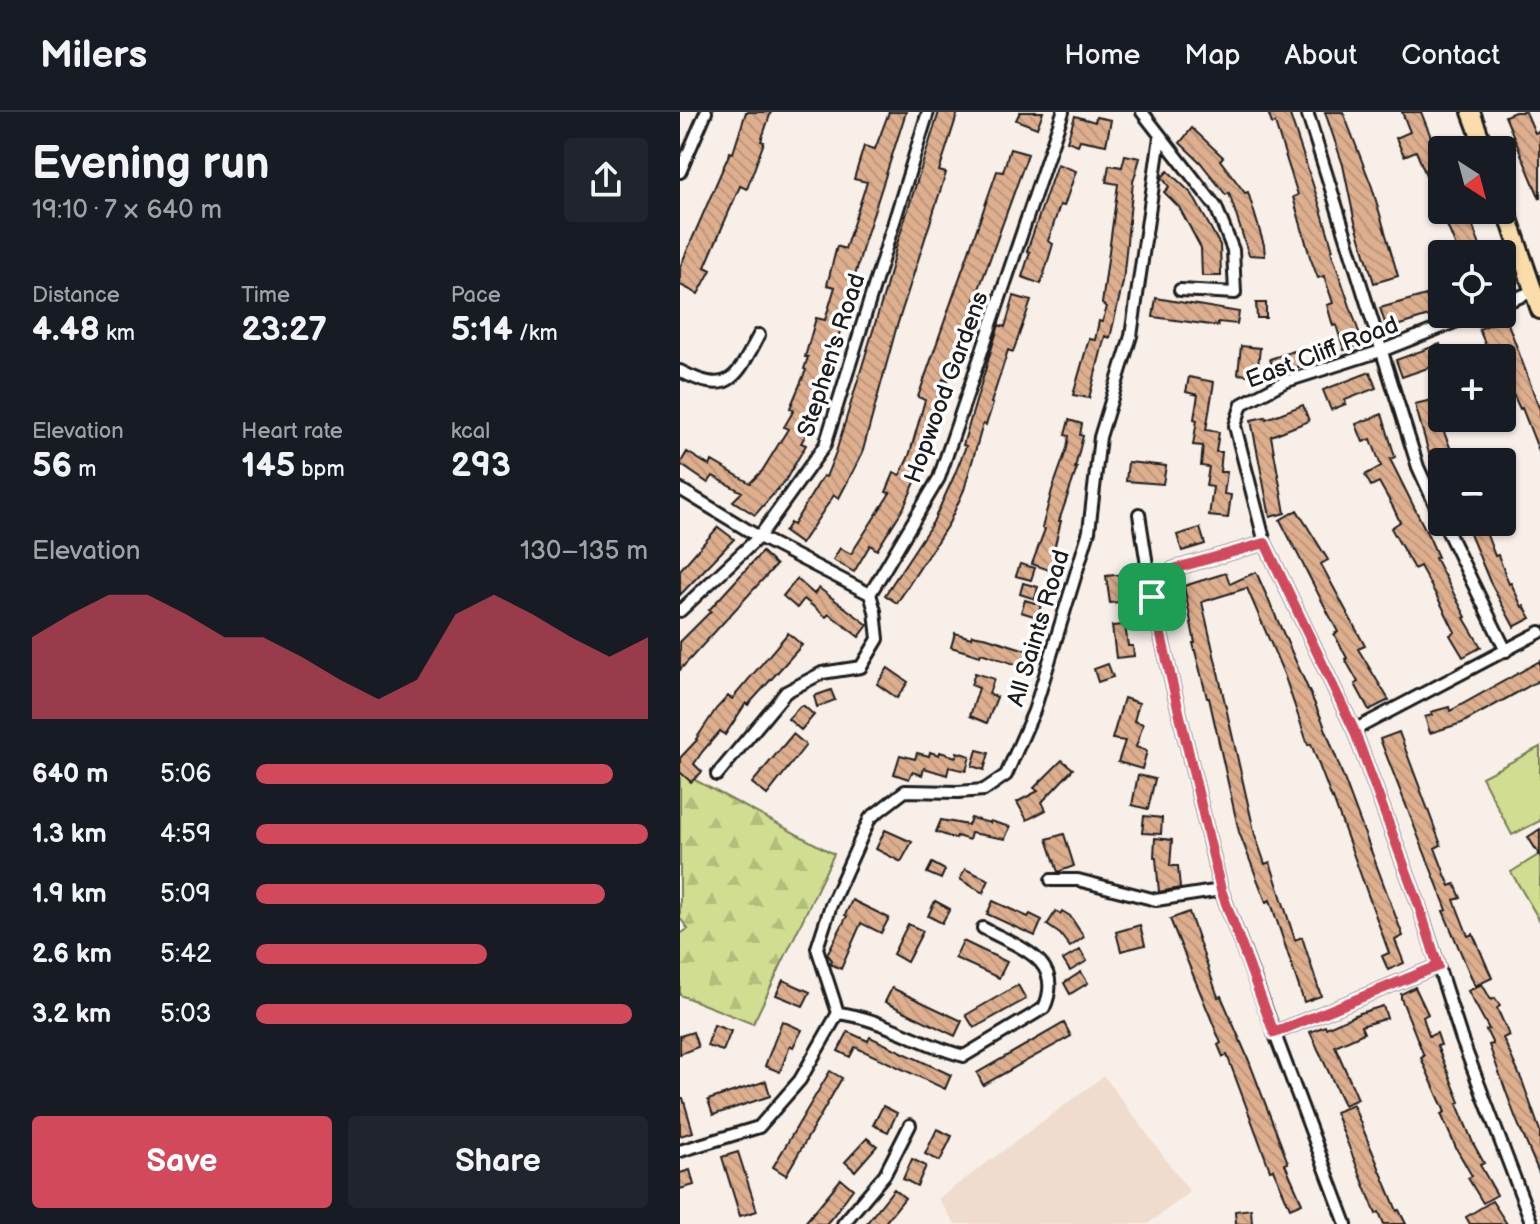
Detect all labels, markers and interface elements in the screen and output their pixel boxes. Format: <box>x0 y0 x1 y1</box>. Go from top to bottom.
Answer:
text: Milers <box>40 33 147 78</box>
text: Home <box>1064 39 1140 72</box>
text: Map <box>1184 39 1241 72</box>
text: About <box>1285 39 1357 72</box>
text: Contact <box>1401 39 1500 72</box>
north arrow <box>1428 136 1516 224</box>
map controls <box>1428 136 1516 536</box>
text: Evening run <box>32 138 269 191</box>
button: share <box>564 138 648 222</box>
text: 19:10 · 7 × 640 m <box>32 195 222 226</box>
button: locate <box>1428 240 1516 328</box>
street label: Stephen's Road <box>791 270 872 440</box>
text: Distance <box>32 282 120 309</box>
text: Time <box>241 282 290 309</box>
text: Pace <box>451 282 501 309</box>
street label: Hopwood Gardens <box>898 287 995 487</box>
text: 4.48 <box>32 309 100 350</box>
text: 23:27 <box>241 309 327 350</box>
text: 5:14 <box>451 309 513 350</box>
street label: East Cliff Road <box>1242 310 1402 395</box>
text: km <box>100 320 135 347</box>
text: /km <box>513 320 558 347</box>
button: + <box>1428 344 1516 432</box>
text: Elevation <box>32 418 124 445</box>
text: Heart rate <box>241 418 343 445</box>
text: kcal <box>451 418 490 445</box>
text: 56 <box>32 445 72 486</box>
text: 145 <box>241 445 295 486</box>
text: 293 <box>451 445 511 486</box>
button: − <box>1428 448 1516 536</box>
text: m <box>72 456 96 483</box>
text: bpm <box>295 456 345 483</box>
text: Elevation <box>32 536 140 567</box>
text: 130–135 m <box>520 536 648 567</box>
street label: All Saints Road <box>1001 546 1076 710</box>
pin <box>1118 563 1186 631</box>
icon: arrive <box>1130 575 1174 619</box>
text: 640 m <box>32 759 108 790</box>
text: 5:06 <box>160 759 211 790</box>
text: 1.3 km <box>32 819 107 850</box>
text: 4:59 <box>160 819 211 850</box>
text: 1.9 km <box>32 879 107 910</box>
text: 5:09 <box>160 879 210 910</box>
text: 2.6 km <box>32 939 112 970</box>
text: 5:42 <box>160 939 211 970</box>
text: 3.2 km <box>32 999 111 1030</box>
text: 5:03 <box>160 999 211 1030</box>
button: Save <box>32 1116 332 1208</box>
button: Share <box>348 1116 648 1208</box>

